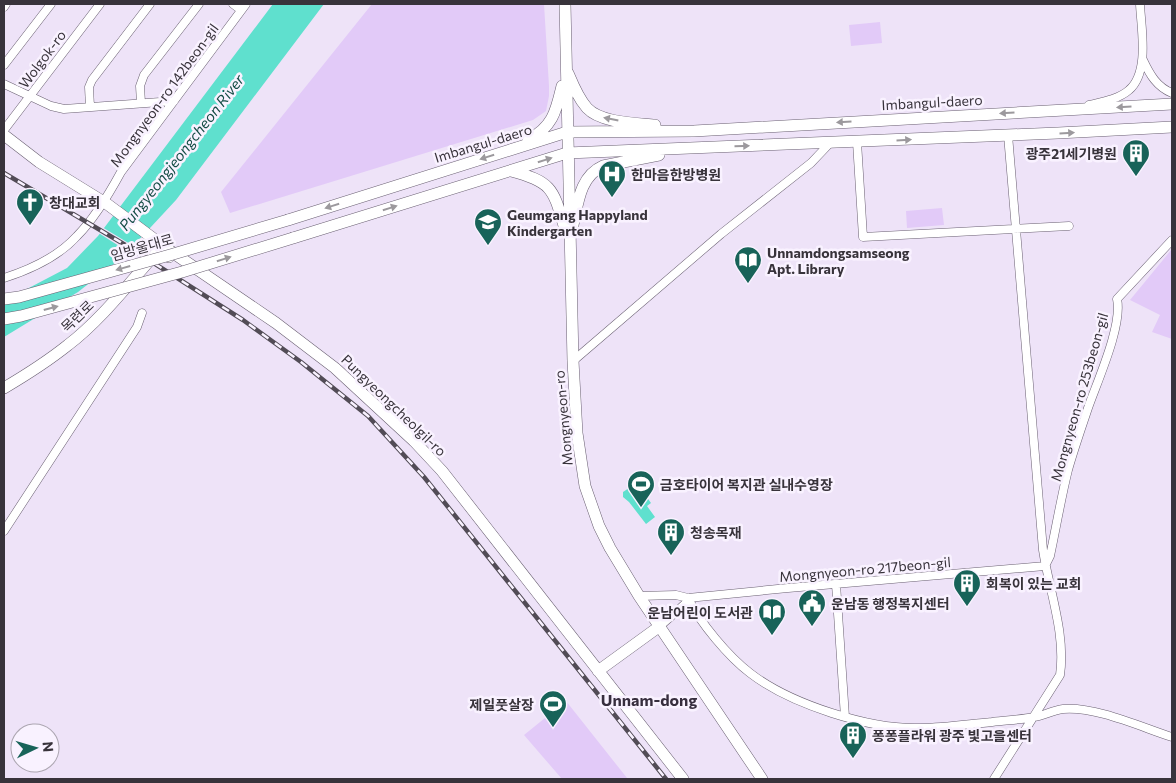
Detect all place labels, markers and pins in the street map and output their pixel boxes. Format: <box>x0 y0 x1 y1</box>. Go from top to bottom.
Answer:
building icon: 광주21세기병원 <box>1121 138 1151 177</box>
place label: 광주21세기병원 <box>1025 145 1117 162</box>
hospital icon: 한마음한방병원 <box>597 159 627 198</box>
place label: 한마음한방병원 <box>631 166 721 183</box>
church icon: 창대교회 <box>15 187 45 226</box>
place label: 창대교회 <box>49 194 101 211</box>
place label: Geumgang Happyland Kindergarten <box>507 206 648 239</box>
school or university icon: Geumgang Happyland Kindergarten <box>473 207 503 246</box>
place label: Unnamdongsamseong Apt. Library <box>767 244 910 277</box>
library icon: Unnamdongsamseong Apt. Library <box>733 245 763 284</box>
sports icon: 금호타이어 복지관 실내수영장 <box>626 469 656 508</box>
place label: 금호타이어 복지관 실내수영장 <box>660 476 833 493</box>
building icon: 청송목재 <box>656 517 686 556</box>
place label: 청송목재 <box>690 524 742 541</box>
building icon: 회복이 있는 교회 <box>952 568 982 607</box>
place label: 회복이 있는 교회 <box>986 575 1082 592</box>
public building icon: 운남동 행정복지센터 <box>797 588 827 627</box>
place label: 운남동 행정복지센터 <box>831 595 950 612</box>
library icon: 운남어린이 도서관 <box>757 597 787 636</box>
place label: 운남어린이 도서관 <box>647 604 753 621</box>
sports icon: 제일풋살장 <box>538 689 568 728</box>
place label: 제일풋살장 <box>470 696 534 713</box>
building icon: 퐁퐁플라워 광주 빛고을센터 <box>838 720 868 759</box>
place label: 퐁퐁플라워 광주 빛고을센터 <box>872 727 1032 744</box>

